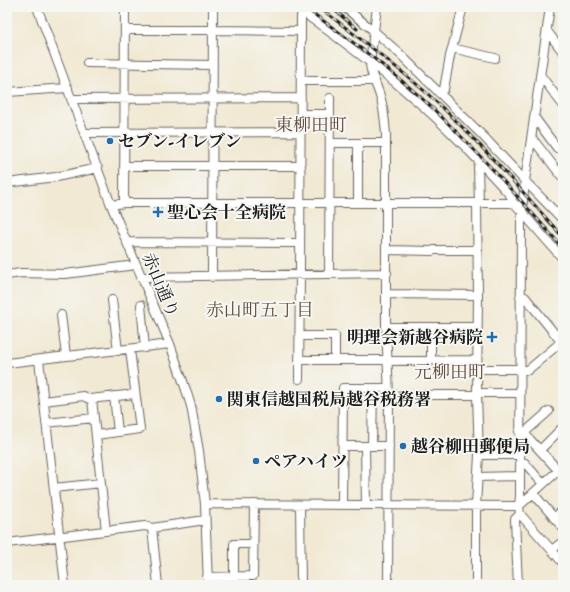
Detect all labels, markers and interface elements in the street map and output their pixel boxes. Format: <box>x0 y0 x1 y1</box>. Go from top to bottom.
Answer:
district label: 東柳田町 <box>275 114 347 140</box>
place label: セブン-イレブン <box>118 131 241 155</box>
marker: セブン-イレブン <box>105 136 115 146</box>
place label: 聖心会十全病院 <box>167 202 286 226</box>
marker: 聖心会十全病院 <box>152 206 164 218</box>
street label: 赤山通り <box>135 250 183 322</box>
district label: 赤山町五丁目 <box>206 299 314 325</box>
place label: 明理会新越谷病院 <box>347 327 483 351</box>
marker: 明理会新越谷病院 <box>486 331 498 343</box>
district label: 元柳田町 <box>414 361 486 387</box>
place label: 関東信越国税局越谷税務署 <box>227 389 431 413</box>
marker: 関東信越国税局越谷税務署 <box>214 394 224 404</box>
place label: 越谷柳田郵便局 <box>411 436 530 460</box>
marker: 越谷柳田郵便局 <box>398 441 408 451</box>
place label: ペアハイツ <box>264 451 348 475</box>
marker: ペアハイツ <box>251 456 261 466</box>

